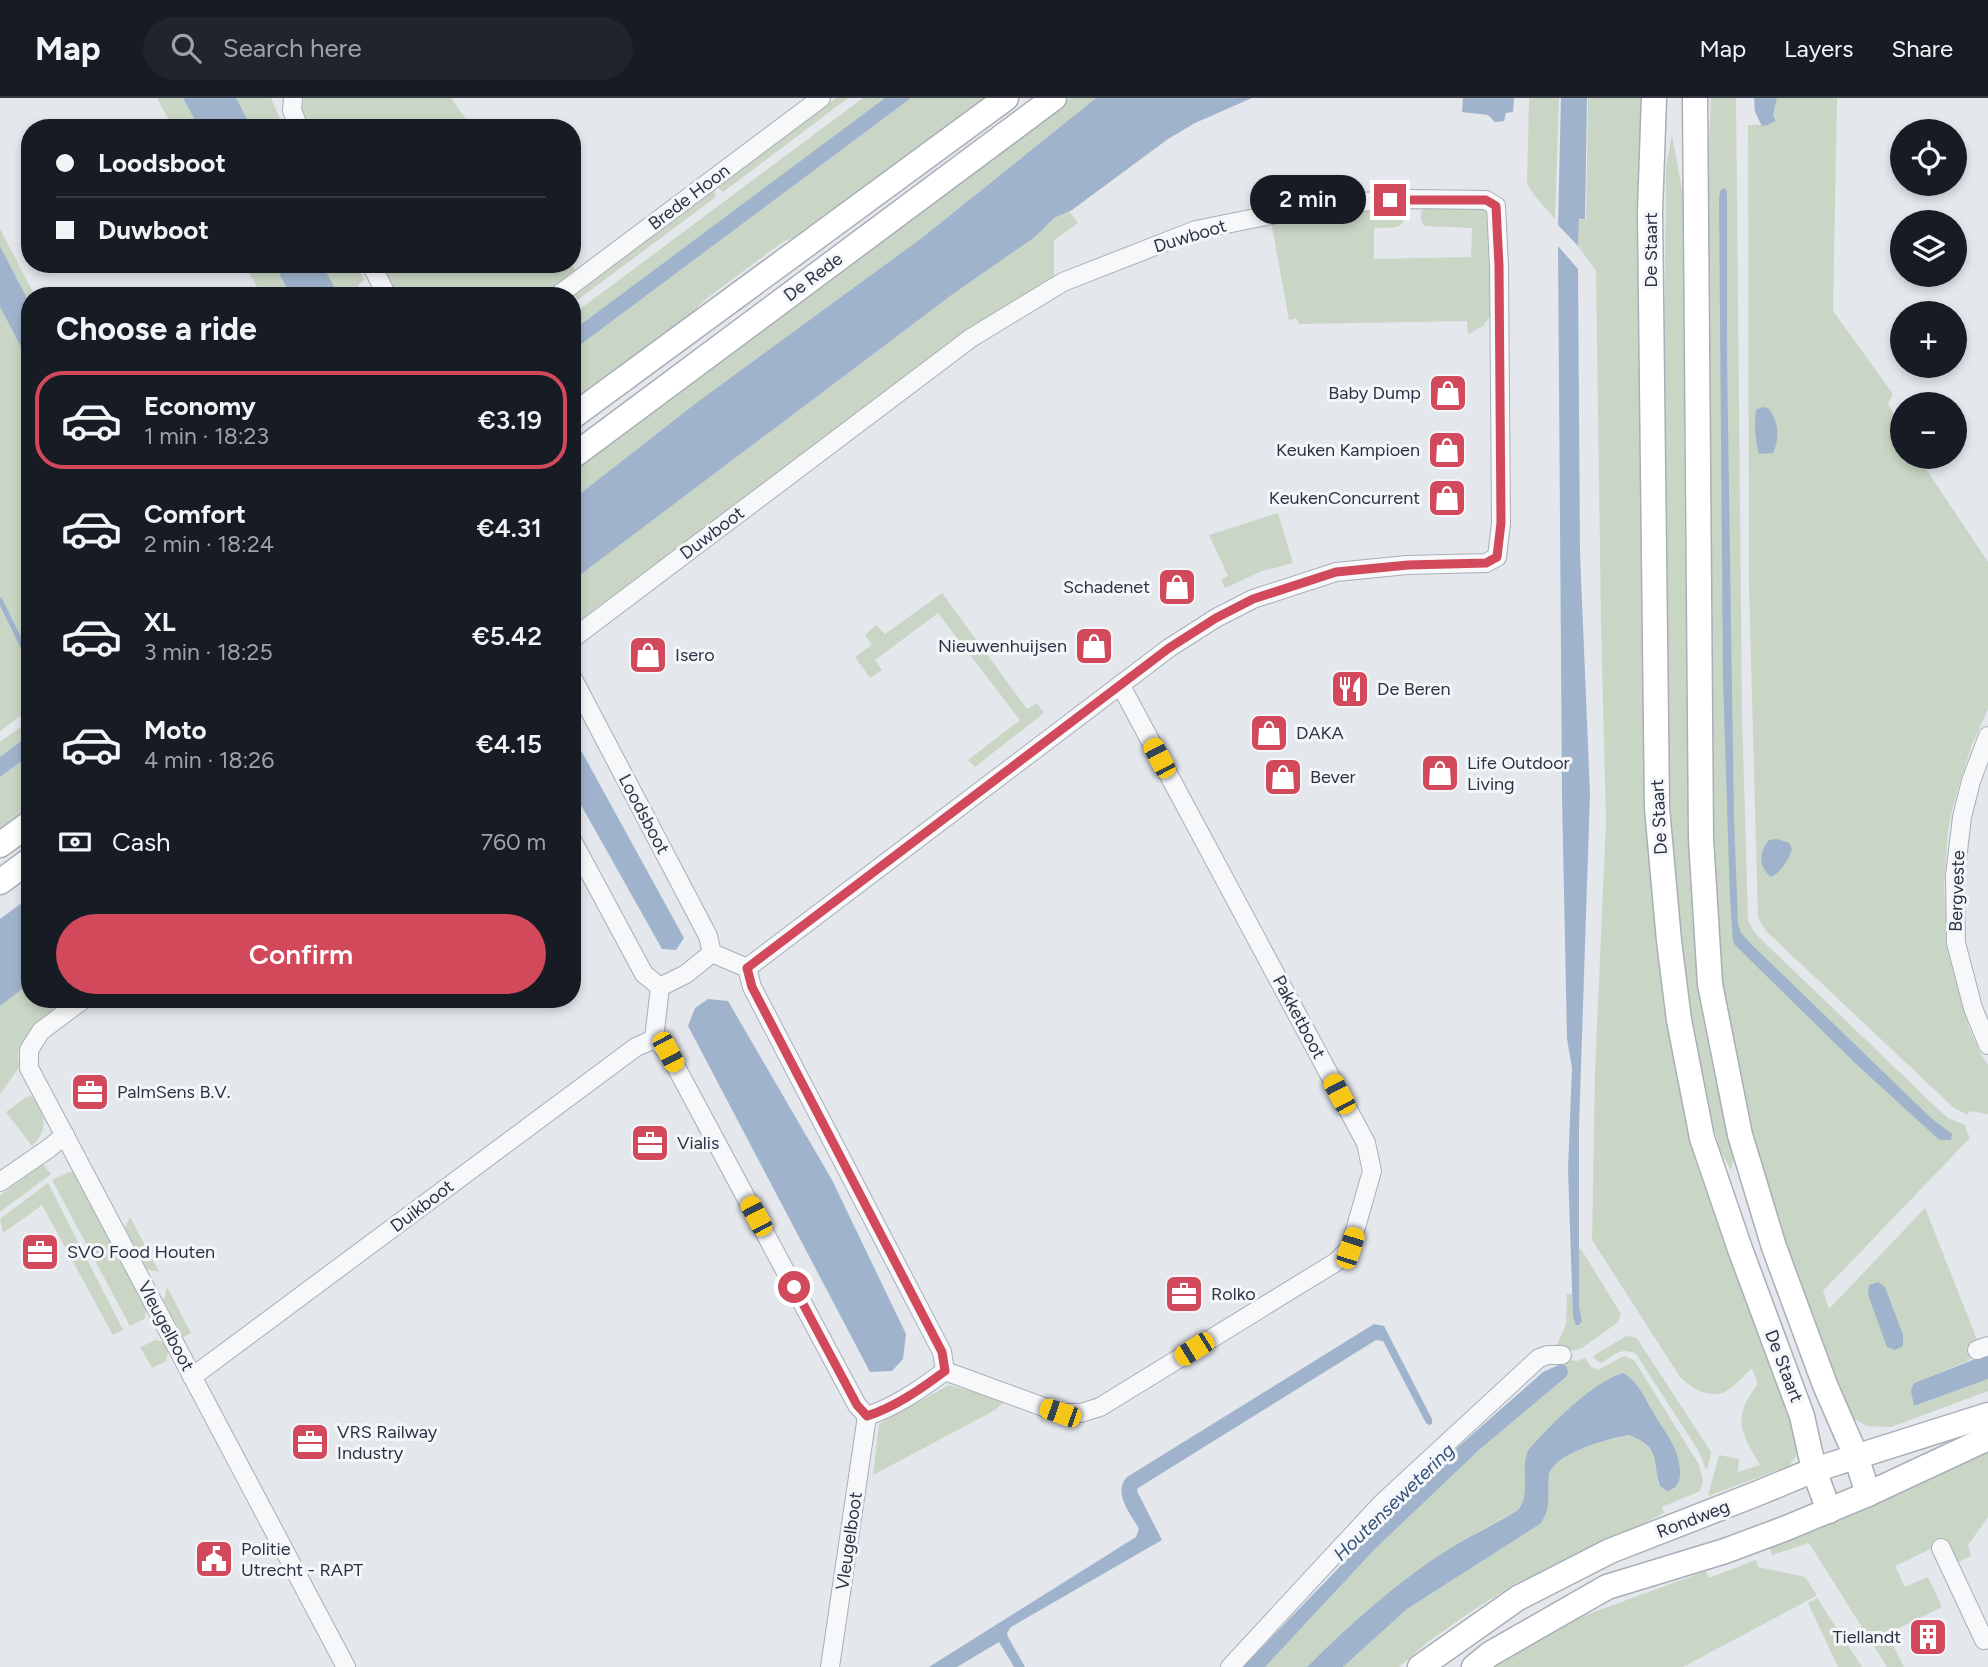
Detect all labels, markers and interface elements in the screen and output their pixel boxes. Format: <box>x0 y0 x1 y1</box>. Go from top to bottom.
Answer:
search box <box>143 17 633 80</box>
text: Map <box>35 29 101 68</box>
icon: search <box>167 29 205 67</box>
text: Search here <box>223 32 362 64</box>
text: Map <box>1699 34 1746 63</box>
text: Layers <box>1784 34 1853 63</box>
text: Share <box>1891 34 1953 63</box>
map controls <box>1890 119 1967 469</box>
button: locate <box>1890 119 1967 196</box>
text: Loodsboot <box>98 147 226 179</box>
street label: Brede Hoon <box>644 159 734 235</box>
callout: 2 min <box>1250 176 1366 224</box>
route end <box>1374 184 1406 216</box>
text: 2 min <box>1279 185 1337 213</box>
button: layers <box>1890 210 1967 287</box>
street label: De Staart <box>1640 212 1662 288</box>
text: Duwboot <box>98 214 209 246</box>
street label: Duwboot <box>1151 214 1229 257</box>
street label: De Rede <box>779 248 847 306</box>
button: + <box>1890 301 1967 378</box>
text: Choose a ride <box>56 310 257 348</box>
shop icon: Baby Dump <box>1427 372 1469 414</box>
place label: Baby Dump <box>1328 382 1421 404</box>
icon: car <box>60 389 123 452</box>
text: Economy <box>144 390 256 422</box>
button: − <box>1890 392 1967 469</box>
text: €3.19 <box>478 404 542 436</box>
text: 1 min · 18:23 <box>144 422 269 450</box>
shop icon: Keuken Kampioen <box>1426 429 1468 471</box>
place label: Keuken Kampioen <box>1276 439 1420 461</box>
shop icon: KeukenConcurrent <box>1426 477 1468 519</box>
place label: KeukenConcurrent <box>1269 487 1420 509</box>
icon: car <box>60 497 123 560</box>
text: Comfort <box>144 498 246 530</box>
street label: Duwboot <box>676 502 749 564</box>
text: €4.31 <box>477 512 542 544</box>
text: 2 min · 18:24 <box>144 530 274 558</box>
shop icon: Schadenet <box>1156 566 1198 608</box>
place label: Schadenet <box>1063 576 1150 598</box>
icon: car <box>60 605 123 668</box>
text: XL <box>144 606 176 638</box>
text: €5.42 <box>472 620 542 652</box>
shop icon: Nieuwenhuijsen <box>1073 625 1115 667</box>
shop icon: Isero <box>627 634 669 676</box>
place label: Nieuwenhuijsen <box>938 635 1067 657</box>
text: 3 min · 18:25 <box>144 638 273 666</box>
place label: Isero <box>675 644 715 666</box>
restaurant icon: De Beren <box>1329 668 1371 710</box>
place label: De Beren <box>1377 678 1450 700</box>
shop icon: DAKA <box>1248 712 1290 754</box>
icon: car <box>60 713 123 776</box>
text: Moto <box>144 714 207 746</box>
place label: DAKA <box>1296 722 1344 744</box>
text: €4.15 <box>476 728 542 760</box>
car <box>1140 735 1179 781</box>
text: 4 min · 18:26 <box>144 746 274 774</box>
shop icon: Life Outdoor Living <box>1419 752 1461 794</box>
place label: Life Outdoor Living <box>1467 752 1570 795</box>
shop icon: Bever <box>1262 756 1304 798</box>
place label: Bever <box>1310 766 1356 788</box>
street label: Loodsboot <box>614 770 674 858</box>
street label: De Staart <box>1646 778 1672 855</box>
icon: cash <box>56 823 94 861</box>
text: Cash <box>112 826 171 858</box>
text: 760 m <box>481 828 546 856</box>
street label: Bergveste <box>1945 850 1969 932</box>
button: Confirm <box>56 914 546 994</box>
street label: Pakketboot <box>1268 971 1330 1063</box>
car <box>649 1029 688 1075</box>
office icon: PalmSens B.V. <box>69 1071 111 1113</box>
car <box>1320 1071 1359 1117</box>
place label: PalmSens B.V. <box>117 1081 230 1103</box>
office icon: Vialis <box>629 1122 671 1164</box>
place label: Vialis <box>677 1132 719 1154</box>
street label: Duikboot <box>386 1175 458 1237</box>
car <box>737 1193 776 1239</box>
car <box>1334 1225 1367 1271</box>
office icon: SVO Food Houten <box>19 1231 61 1273</box>
place label: SVO Food Houten <box>67 1241 215 1263</box>
route start <box>778 1271 810 1303</box>
office icon: Rolko <box>1163 1273 1205 1315</box>
street label: Vleugelboot <box>133 1277 199 1375</box>
place label: Rolko <box>1211 1283 1256 1305</box>
street label: De Staart <box>1760 1327 1808 1405</box>
car <box>1171 1329 1218 1369</box>
car <box>1037 1396 1084 1430</box>
office icon: VRS Railway Industry <box>289 1421 331 1463</box>
place label: VRS Railway Industry <box>337 1421 438 1464</box>
water label: Houtensewetering <box>1329 1439 1459 1565</box>
street label: Vleugelboot <box>831 1490 867 1592</box>
street label: Rondweg <box>1653 1495 1733 1543</box>
public building icon: Politie Utrecht - RAPT <box>193 1538 235 1580</box>
place label: Politie Utrecht - RAPT <box>241 1538 363 1581</box>
building icon: Tiellandt <box>1907 1616 1949 1658</box>
place label: Tiellandt <box>1833 1626 1901 1648</box>

